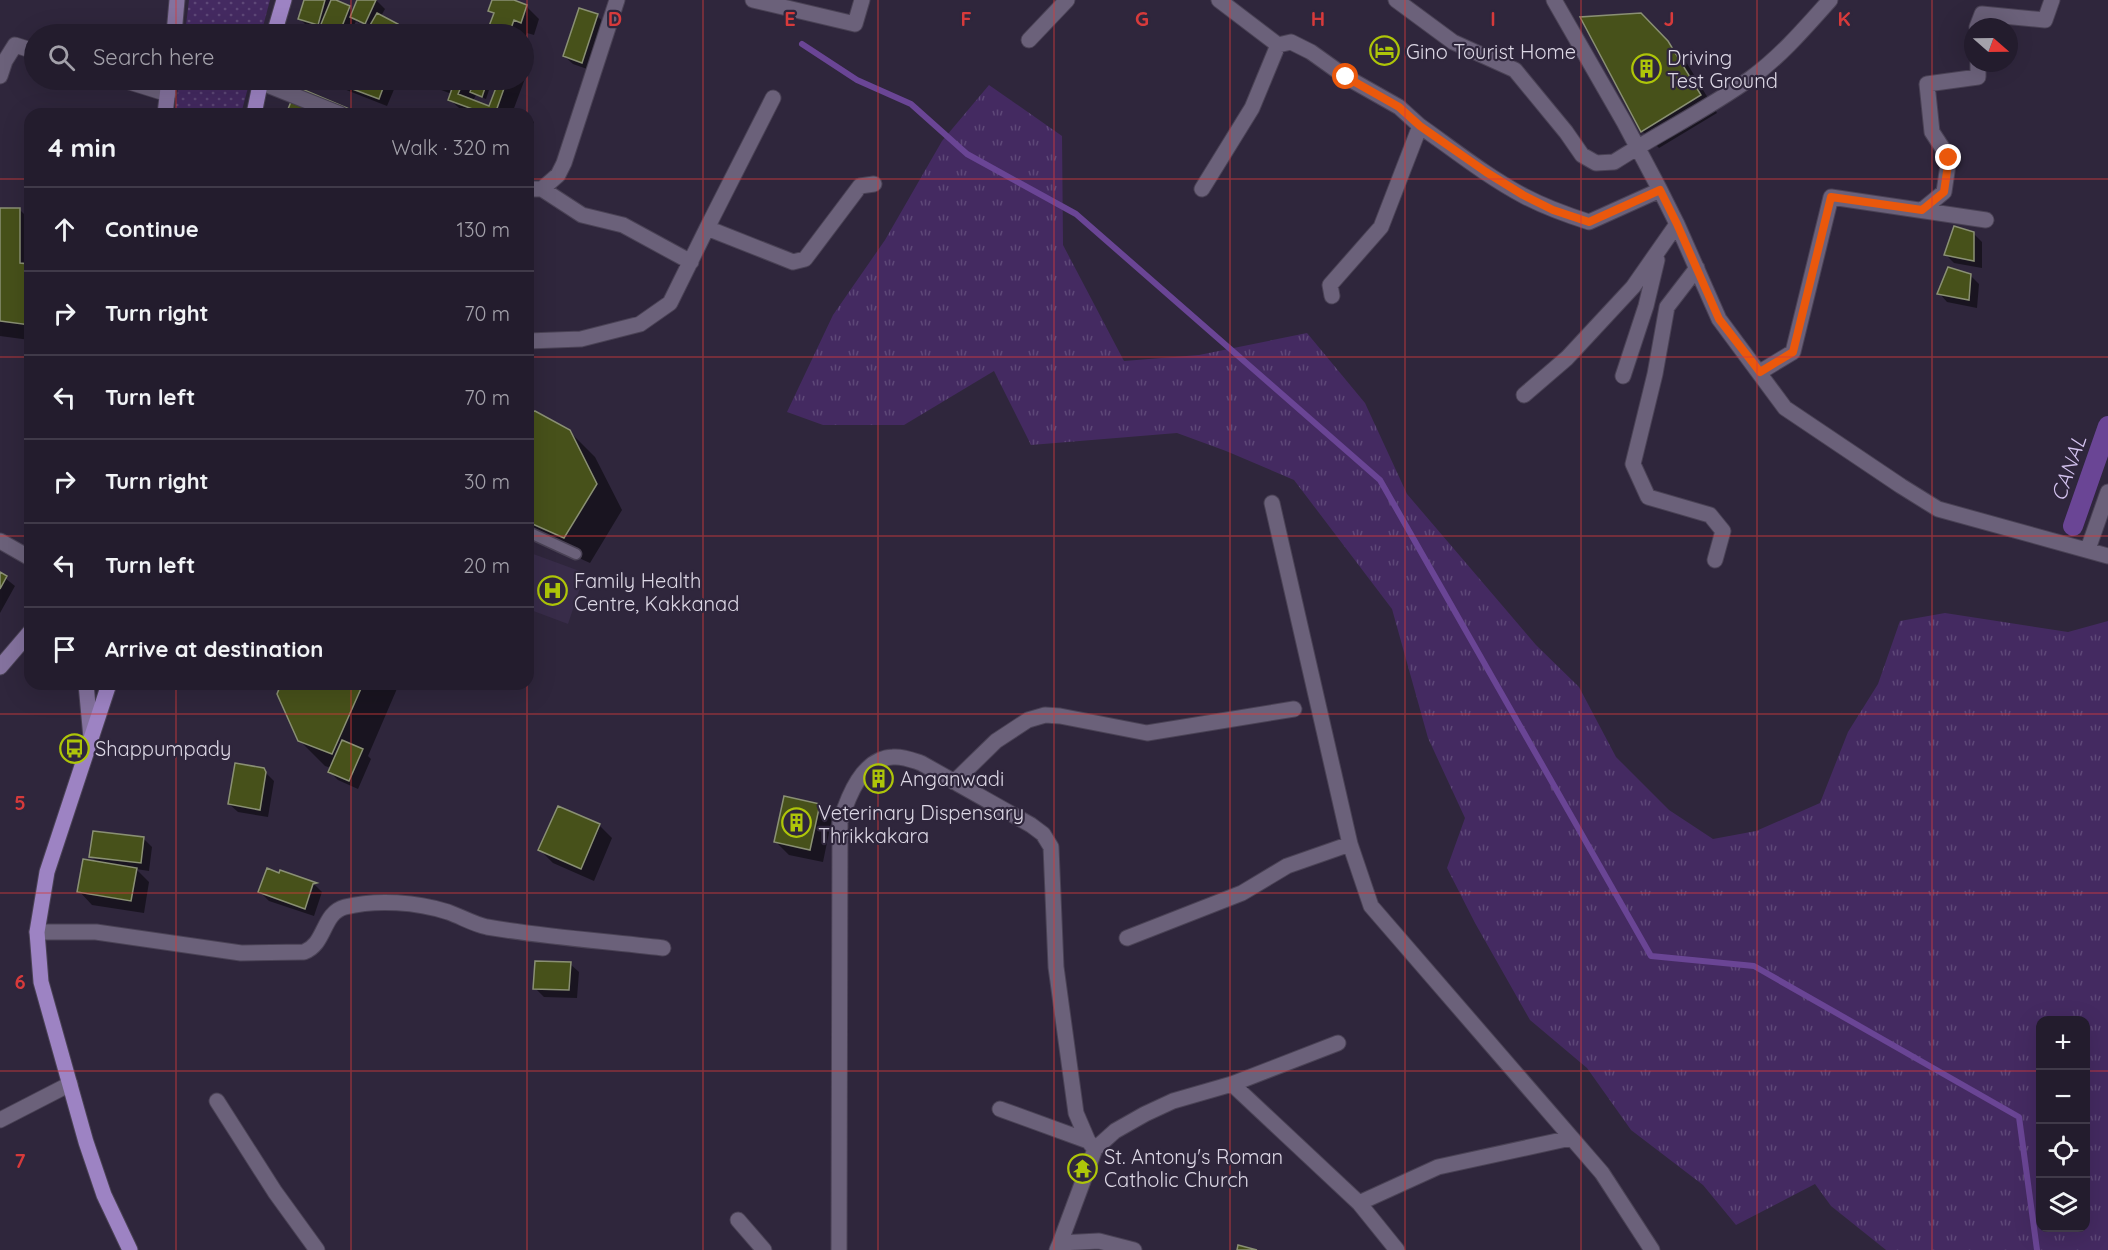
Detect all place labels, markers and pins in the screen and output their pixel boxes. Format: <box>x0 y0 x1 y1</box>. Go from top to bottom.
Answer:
hotel icon: Gino Tourist Home <box>1369 35 1401 67</box>
place label: Gino Tourist Home <box>1406 39 1576 64</box>
place label: Driving Test Ground <box>1667 45 1778 93</box>
building icon: Driving Test Ground <box>1630 52 1662 84</box>
place label: Family Health Centre, Kakkanad <box>574 568 739 616</box>
hospital icon: Family Health Centre, Kakkanad <box>537 575 569 607</box>
bus stop icon: Shappumpady <box>58 732 90 764</box>
place label: Shappumpady <box>95 736 231 761</box>
building icon: Anganwadi <box>863 762 895 794</box>
place label: Anganwadi <box>900 766 1004 791</box>
place label: Veterinary Dispensary Thrikkakara <box>818 800 1024 848</box>
building icon: Veterinary Dispensary Thrikkakara <box>781 807 813 839</box>
place label: St. Antony's Roman Catholic Church <box>1104 1144 1283 1192</box>
temple icon: St. Antony's Roman Catholic Church <box>1067 1152 1099 1184</box>

